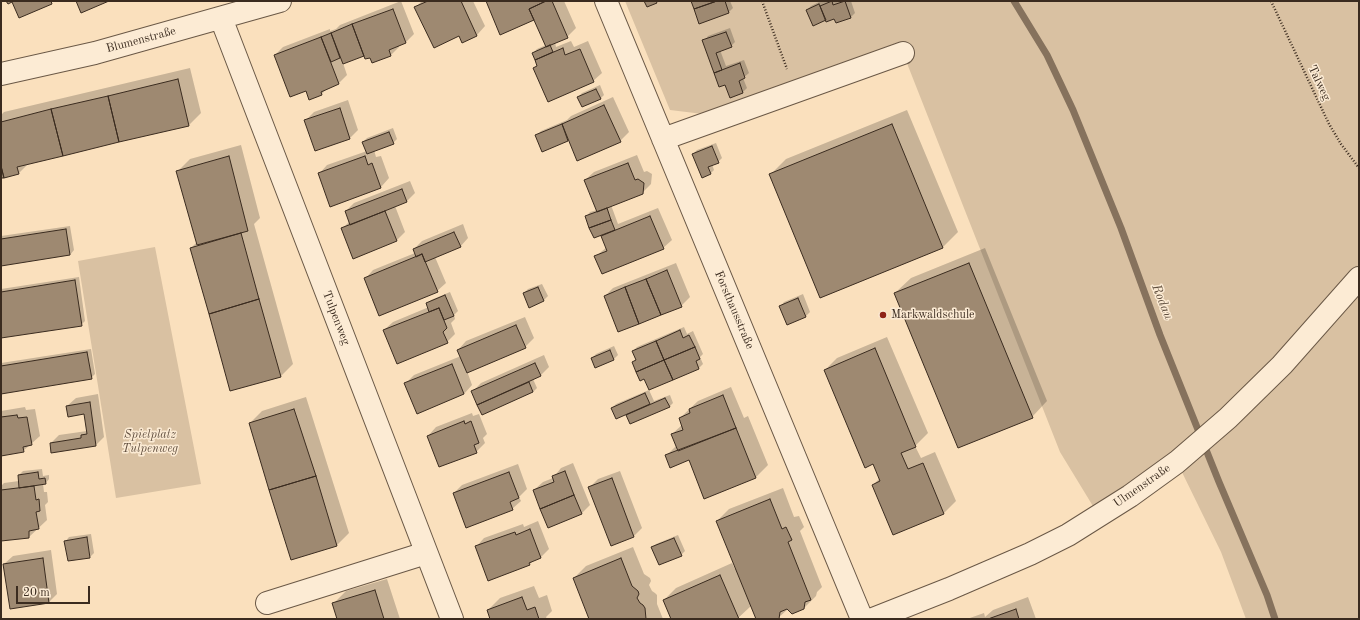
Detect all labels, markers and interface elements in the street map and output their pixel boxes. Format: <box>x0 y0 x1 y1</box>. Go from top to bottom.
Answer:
street label: Blumenstraße <box>105 24 177 56</box>
street label: Talweg <box>1304 63 1334 103</box>
street label: Forsthausstraße <box>711 269 757 351</box>
water label: Rodau <box>1148 282 1176 322</box>
street label: Tulpenweg <box>319 289 353 347</box>
place label: Markwaldschule <box>891 308 975 322</box>
marker: Markwaldschule <box>878 310 888 320</box>
park label: Spielplatz Tulpenweg <box>122 428 178 456</box>
street label: Ulmenstraße <box>1111 461 1173 511</box>
scale bar <box>18 578 92 604</box>
text: 20 m <box>23 587 50 599</box>

